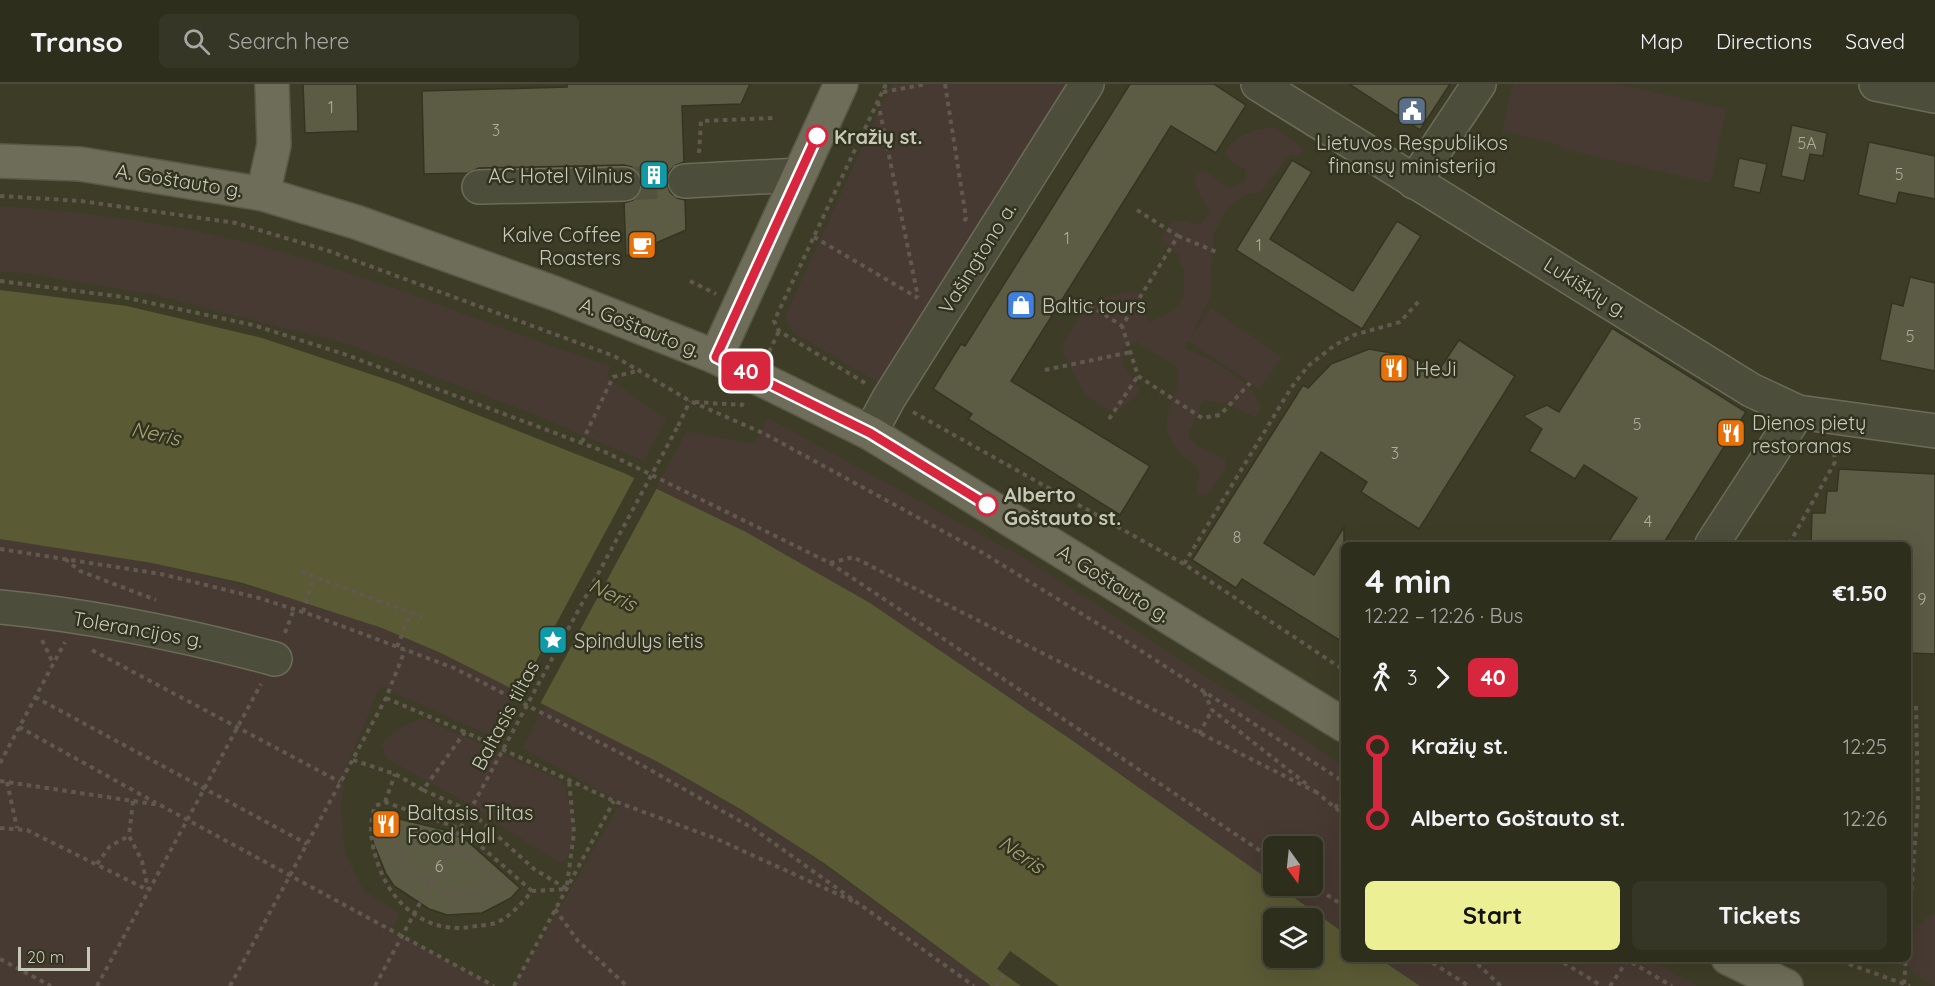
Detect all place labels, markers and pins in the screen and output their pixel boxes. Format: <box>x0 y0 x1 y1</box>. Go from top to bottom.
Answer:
public building icon: Lietuvos Respublikos finansų ministerija <box>1396 95 1428 127</box>
place label: Kražių st. <box>834 124 922 149</box>
marker: Kražių st. <box>806 125 828 147</box>
place label: Lietuvos Respublikos finansų ministerija <box>1316 130 1508 178</box>
building icon: AC Hotel Vilnius <box>638 159 670 191</box>
place label: AC Hotel Vilnius <box>488 163 633 188</box>
place label: Kalve Coffee Roasters <box>502 222 621 270</box>
cafe icon: Kalve Coffee Roasters <box>626 229 658 261</box>
shop icon: Baltic tours <box>1005 289 1037 321</box>
place label: Baltic tours <box>1042 293 1146 318</box>
restaurant icon: HeJi <box>1378 352 1410 384</box>
place label: HeJi <box>1415 356 1456 381</box>
place label: Dienos pietų restoranas <box>1752 410 1866 458</box>
restaurant icon: Dienos pietų restoranas <box>1715 417 1747 449</box>
place label: Alberto Goštauto st. <box>1004 482 1121 530</box>
marker: Alberto Goštauto st. <box>976 494 998 516</box>
place icon: Spindulys ietis <box>537 624 569 656</box>
place label: Spindulys ietis <box>574 628 703 653</box>
place label: Baltasis Tiltas Food Hall <box>407 800 533 848</box>
restaurant icon: Baltasis Tiltas Food Hall <box>370 808 402 840</box>

